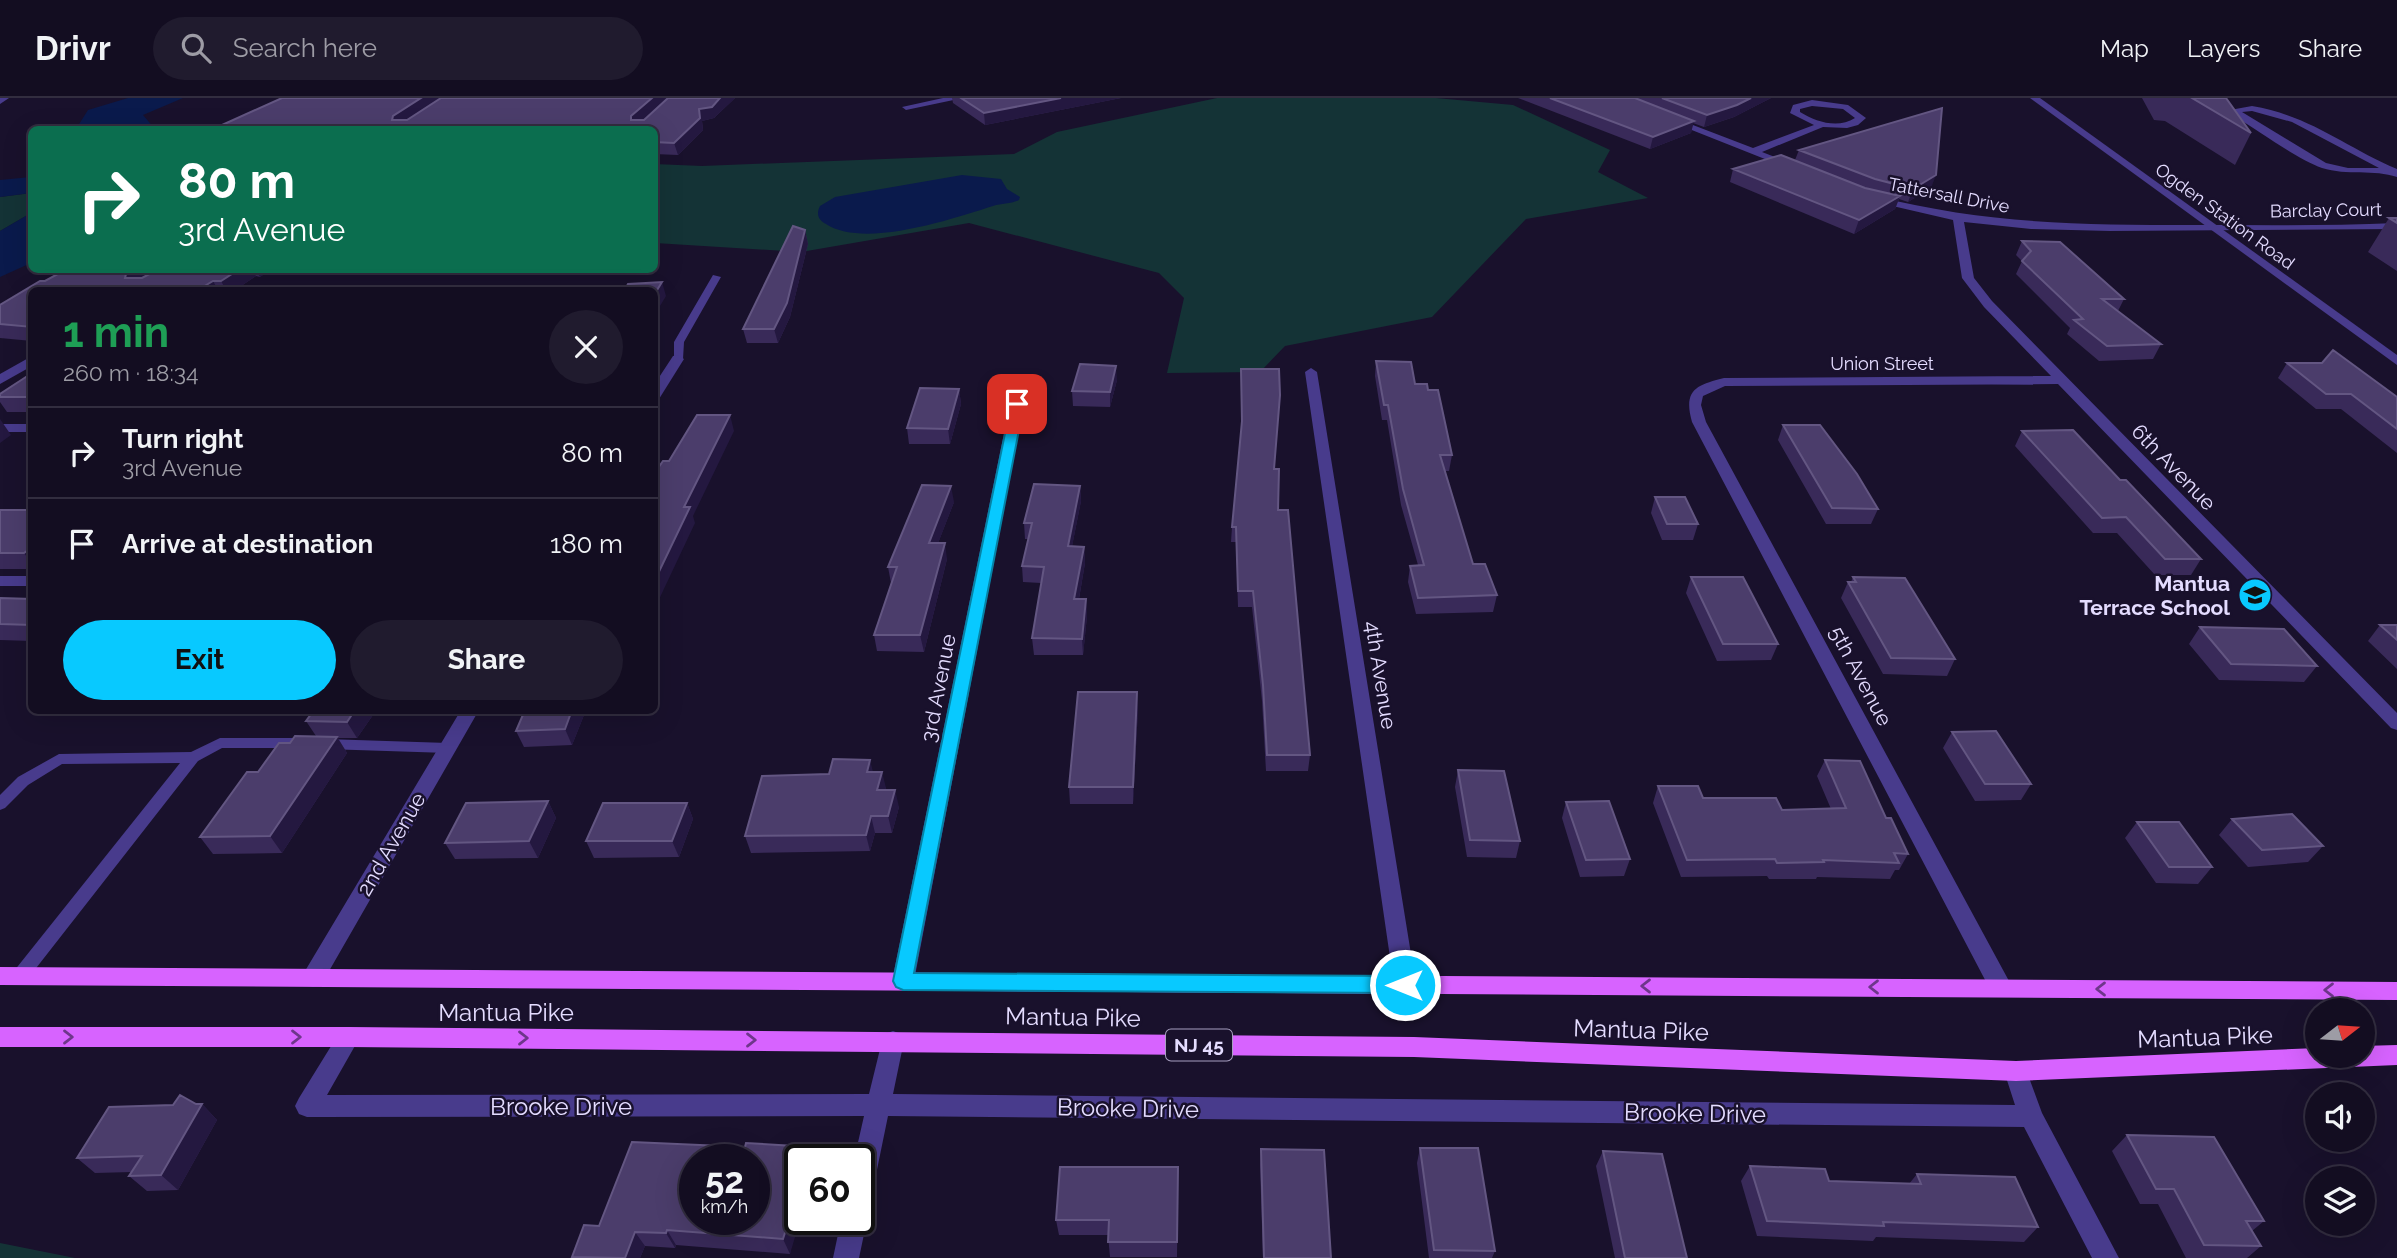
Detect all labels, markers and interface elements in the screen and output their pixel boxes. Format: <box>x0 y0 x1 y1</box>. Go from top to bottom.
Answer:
search box <box>153 17 643 80</box>
text: Drivr <box>35 29 111 68</box>
icon: search <box>177 29 215 67</box>
text: Search here <box>233 33 377 63</box>
text: Map <box>2100 34 2149 63</box>
text: Layers <box>2187 34 2260 63</box>
text: Share <box>2298 34 2362 63</box>
text: 80 m <box>178 152 295 209</box>
icon: right <box>63 154 154 245</box>
street label: Ogden Station Road <box>2151 158 2299 274</box>
street label: Tattersall Drive <box>1887 173 2012 217</box>
street label: Barclay Court <box>2270 199 2382 221</box>
text: 3rd Avenue <box>178 211 345 248</box>
text: 1 min <box>63 308 169 357</box>
button: close <box>549 310 623 384</box>
street label: Union Street <box>1830 353 1934 374</box>
text: 260 m · 18:34 <box>63 359 199 386</box>
pin <box>987 374 1047 434</box>
icon: arrive <box>998 385 1036 423</box>
street label: 6th Avenue <box>2127 419 2221 515</box>
text: Turn right <box>122 424 243 454</box>
icon: right <box>63 434 101 472</box>
text: 80 m <box>561 438 623 468</box>
text: 3rd Avenue <box>122 454 242 481</box>
icon: arrive <box>63 525 101 563</box>
text: Arrive at destination <box>122 529 373 559</box>
text: 180 m <box>550 529 623 559</box>
place label: Mantua Terrace School <box>2079 571 2230 620</box>
school or university icon: Mantua Terrace School <box>2236 576 2274 614</box>
street label: 4th Avenue <box>1360 619 1402 731</box>
button: Exit <box>63 620 336 700</box>
button: Share <box>350 620 623 700</box>
street label: 5th Avenue <box>1824 622 1898 730</box>
street label: 3rd Avenue <box>915 632 961 744</box>
street label: 2nd Avenue <box>352 788 430 900</box>
position arrow <box>1368 948 1442 1022</box>
one-way arrow <box>1641 978 1651 994</box>
one-way arrow <box>1868 980 1879 995</box>
one-way arrow <box>2096 981 2106 997</box>
one-way arrow <box>2323 982 2334 998</box>
street label: Mantua Pike <box>438 998 574 1027</box>
north arrow <box>2305 998 2375 1068</box>
map controls <box>2305 998 2375 1236</box>
street label: Mantua Pike <box>1005 1001 1141 1033</box>
street label: Mantua Pike <box>1573 1013 1709 1047</box>
street label: Mantua Pike <box>2137 1020 2273 1054</box>
one-way arrow <box>63 1029 74 1045</box>
one-way arrow <box>291 1029 301 1045</box>
road number: NJ 45 <box>1166 1029 1232 1060</box>
one-way arrow <box>518 1030 529 1046</box>
one-way arrow <box>746 1032 756 1048</box>
button: sound <box>2305 1082 2375 1152</box>
street label: Brooke Drive <box>490 1092 632 1121</box>
street label: Brooke Drive <box>1057 1092 1199 1124</box>
street label: Brooke Drive <box>1624 1097 1766 1129</box>
speed limit sign: 60 <box>784 1144 875 1235</box>
text: 52 <box>705 1160 744 1201</box>
button: layers <box>2305 1166 2375 1236</box>
text: km/h <box>701 1196 748 1217</box>

